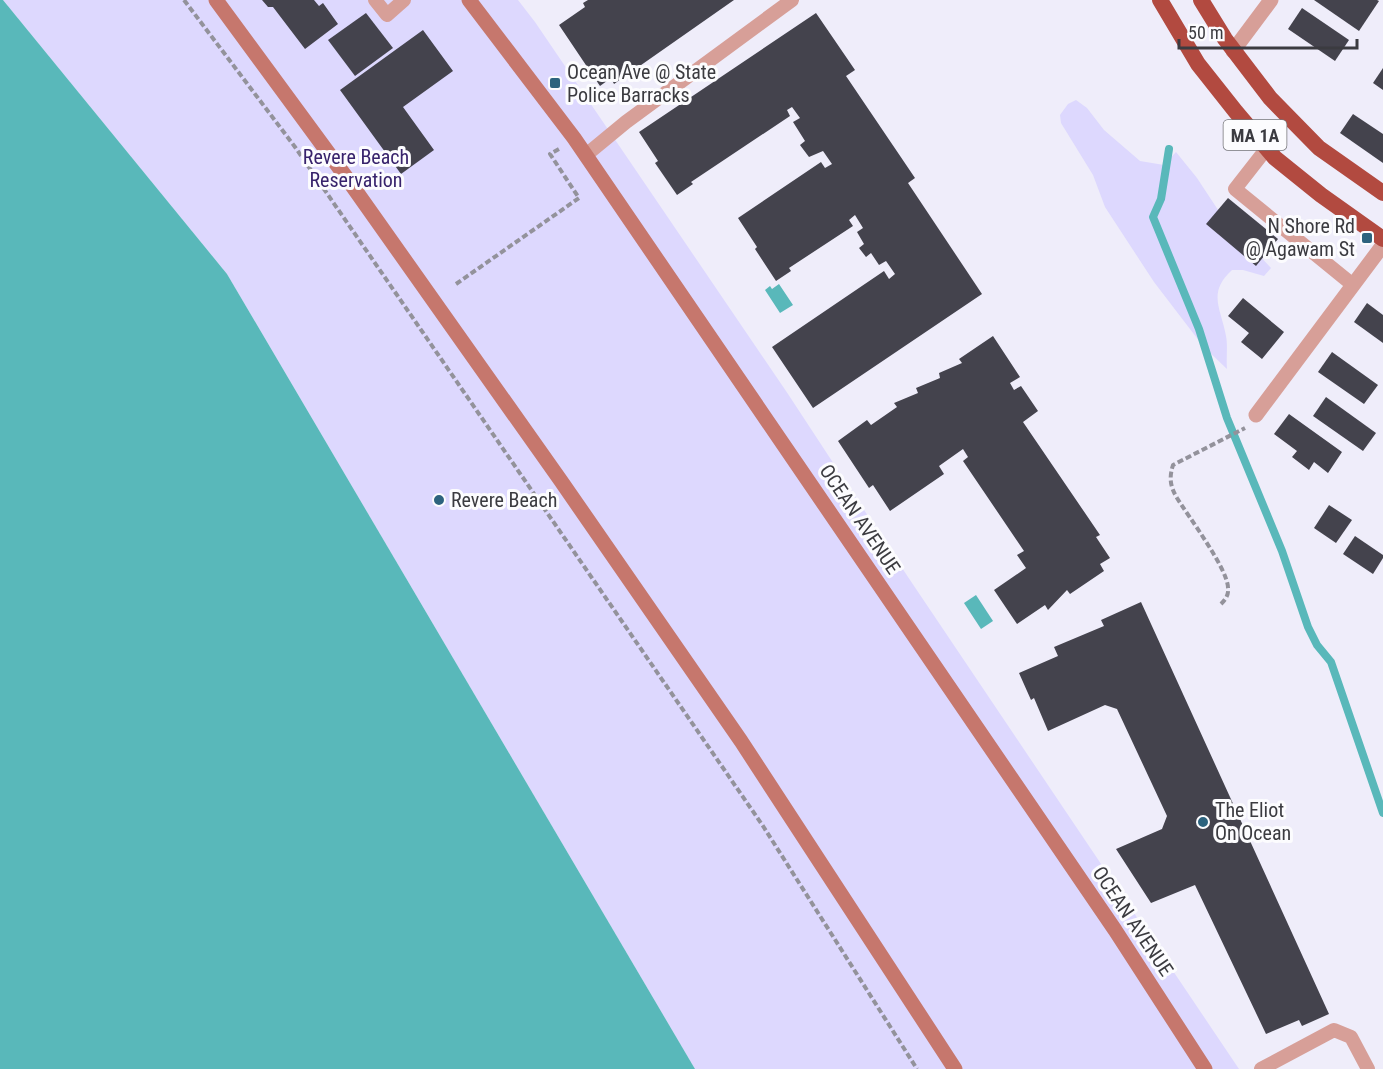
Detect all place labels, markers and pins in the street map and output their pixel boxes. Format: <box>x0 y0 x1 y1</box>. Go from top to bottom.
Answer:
place label: Ocean Ave @ State Police Barracks <box>567 60 716 107</box>
marker: Ocean Ave @ State Police Barracks <box>548 76 562 90</box>
place label: N Shore Rd @ Agawam St <box>1246 214 1355 261</box>
marker: N Shore Rd @ Agawam St <box>1360 231 1374 245</box>
place label: Revere Beach <box>451 488 557 512</box>
marker: Revere Beach <box>432 493 446 507</box>
place label: The Eliot On Ocean <box>1215 798 1291 845</box>
marker: The Eliot On Ocean <box>1196 815 1210 829</box>

